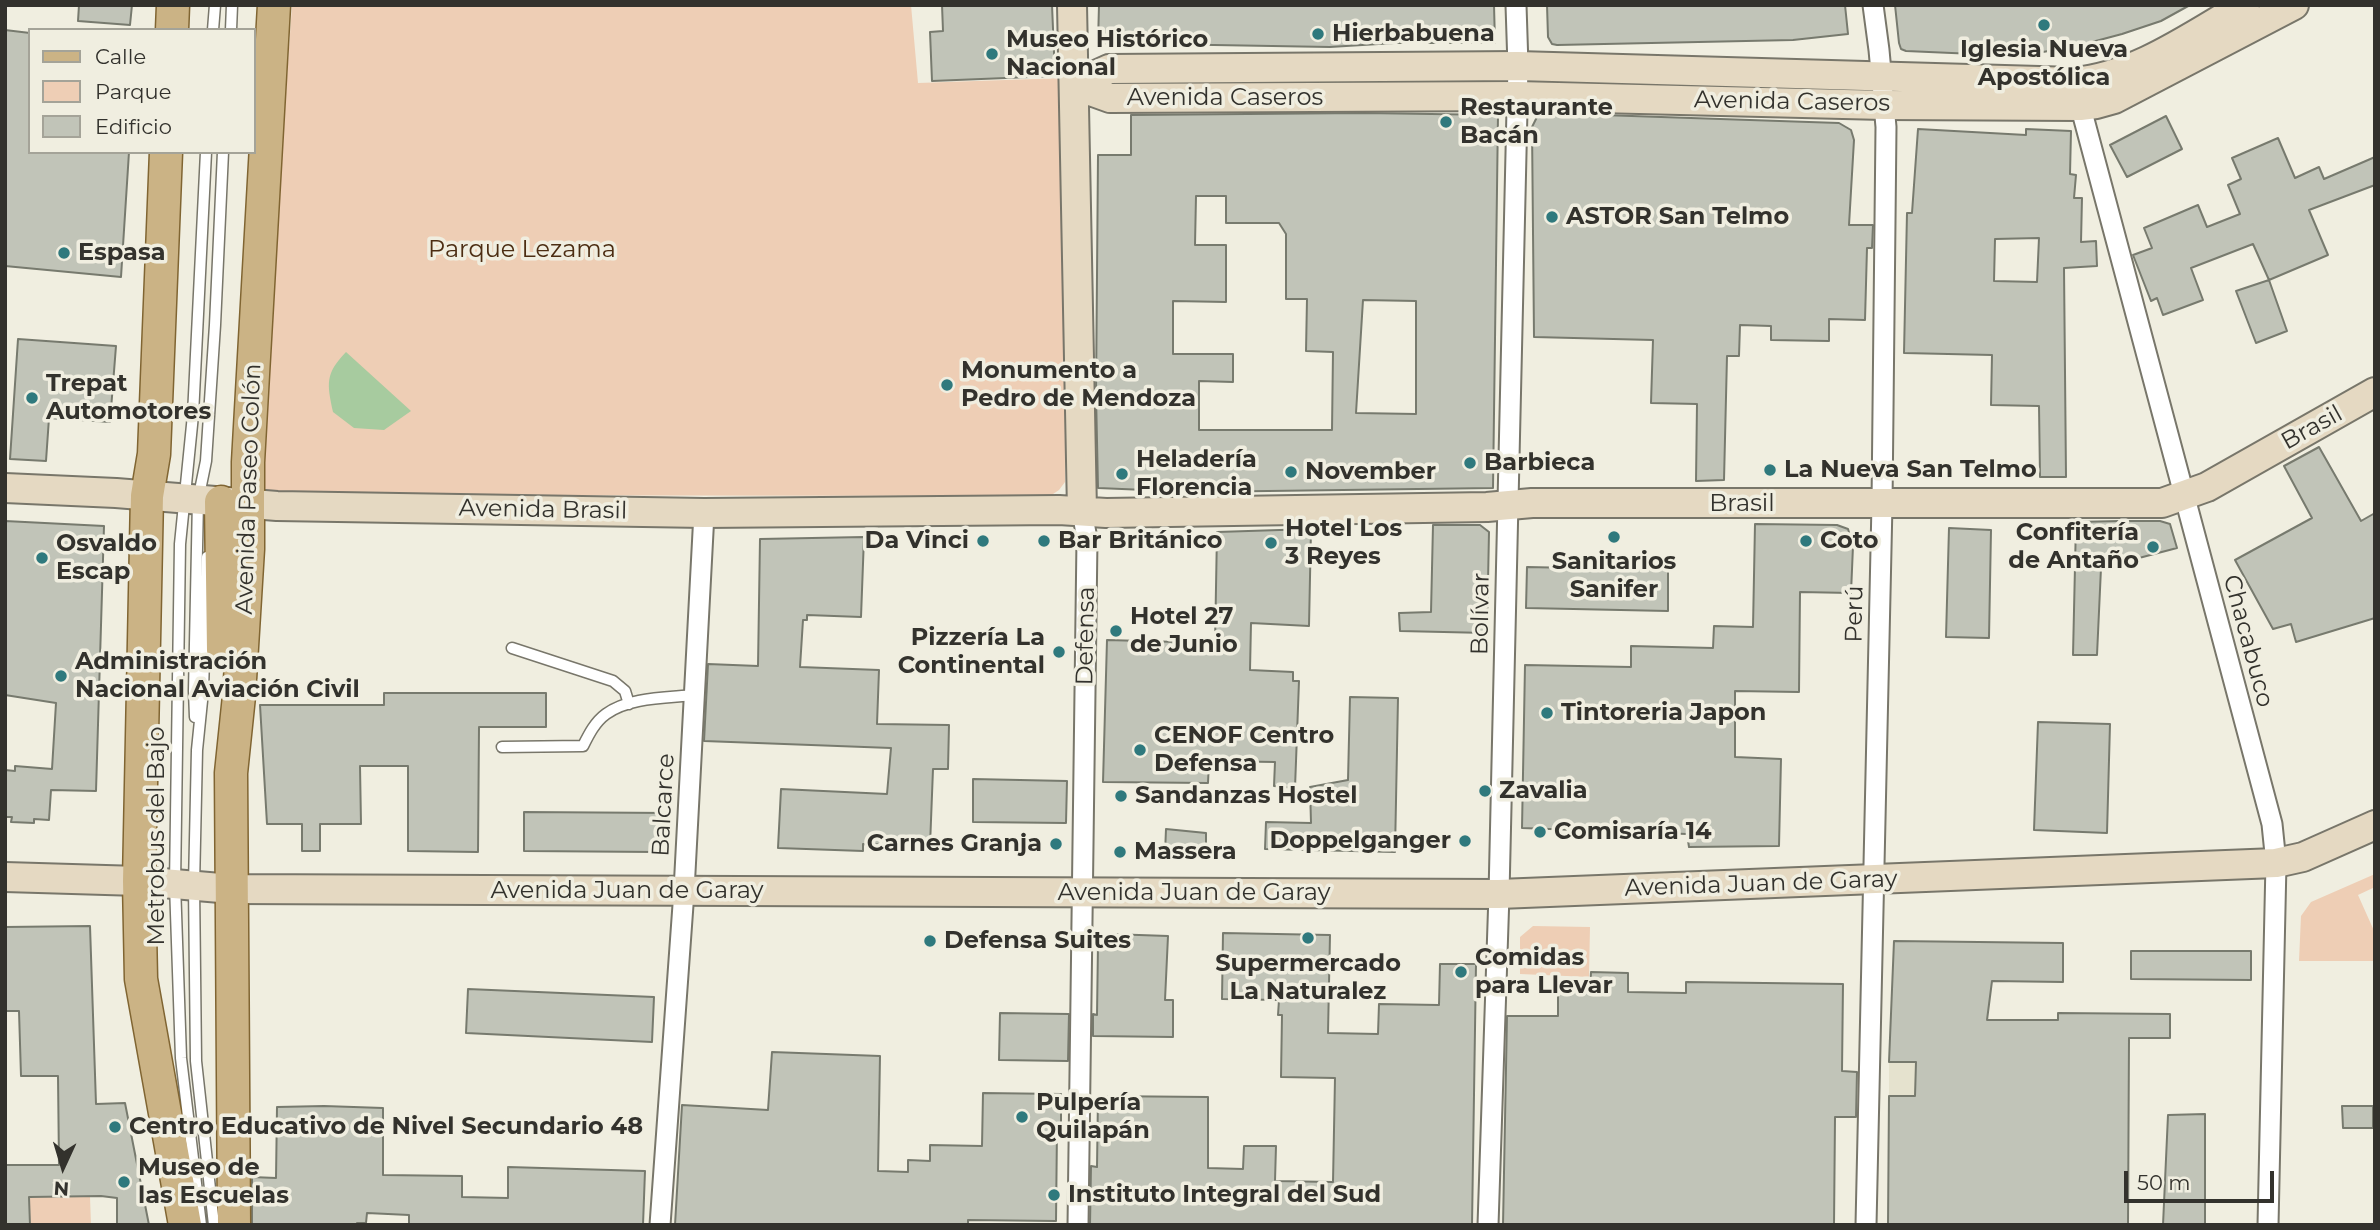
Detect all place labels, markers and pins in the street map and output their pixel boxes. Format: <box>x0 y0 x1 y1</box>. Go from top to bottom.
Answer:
marker: Iglesia Nueva Apostólica <box>2036 17 2052 33</box>
place label: Hierbabuena <box>1332 20 1495 48</box>
place label: Museo Histórico Nacional <box>1006 26 1208 82</box>
marker: Hierbabuena <box>1310 26 1326 42</box>
place label: Iglesia Nueva Apostólica <box>1960 36 2128 92</box>
marker: Museo Histórico Nacional <box>984 46 1000 62</box>
place label: Restaurante Bacán <box>1460 94 1613 150</box>
marker: Restaurante Bacán <box>1438 114 1454 130</box>
place label: ASTOR San Telmo <box>1566 203 1789 231</box>
marker: ASTOR San Telmo <box>1544 209 1560 225</box>
place label: Espasa <box>78 239 165 267</box>
marker: Espasa <box>56 245 72 261</box>
place label: Monumento a Pedro de Mendoza <box>961 357 1196 413</box>
place label: Trepat Automotores <box>46 370 211 426</box>
marker: Monumento a Pedro de Mendoza <box>939 377 955 393</box>
marker: Trepat Automotores <box>24 390 40 406</box>
place label: Heladería Florencia <box>1136 446 1257 502</box>
place label: Barbieca <box>1484 449 1595 477</box>
marker: Barbieca <box>1462 455 1478 471</box>
place label: La Nueva San Telmo <box>1784 456 2037 484</box>
place label: November <box>1305 458 1436 486</box>
marker: La Nueva San Telmo <box>1762 462 1778 478</box>
marker: November <box>1283 464 1299 480</box>
marker: Heladería Florencia <box>1114 466 1130 482</box>
place label: Hotel Los 3 Reyes <box>1285 515 1402 571</box>
place label: Confitería de Antaño <box>2008 519 2139 575</box>
place label: Da Vinci <box>865 527 969 555</box>
place label: Bar Británico <box>1058 527 1223 555</box>
place label: Coto <box>1820 527 1878 555</box>
marker: Sanitarios Sanifer <box>1606 529 1622 545</box>
place label: Osvaldo Escap <box>56 530 157 586</box>
marker: Da Vinci <box>975 533 991 549</box>
marker: Bar Británico <box>1036 533 1052 549</box>
marker: Coto <box>1798 533 1814 549</box>
marker: Hotel Los 3 Reyes <box>1263 535 1279 551</box>
marker: Confitería de Antaño <box>2145 539 2161 555</box>
place label: Sanitarios Sanifer <box>1552 548 1676 604</box>
marker: Osvaldo Escap <box>34 550 50 566</box>
place label: Hotel 27 de Junio <box>1130 603 1238 659</box>
marker: Hotel 27 de Junio <box>1108 623 1124 639</box>
place label: Pizzería La Continental <box>898 624 1045 680</box>
marker: Pizzería La Continental <box>1051 644 1067 660</box>
place label: Administración Nacional Aviación Civil <box>75 648 360 704</box>
marker: Administración Nacional Aviación Civil <box>53 668 69 684</box>
place label: Tintoreria Japon <box>1561 699 1766 727</box>
marker: Tintoreria Japon <box>1539 705 1555 721</box>
place label: CENOF Centro Defensa <box>1154 722 1334 778</box>
marker: CENOF Centro Defensa <box>1132 742 1148 758</box>
place label: Zavalia <box>1499 777 1588 805</box>
place label: Sandanzas Hostel <box>1135 782 1357 810</box>
marker: Zavalia <box>1477 783 1493 799</box>
marker: Sandanzas Hostel <box>1113 788 1129 804</box>
place label: Comisaría 14 <box>1554 818 1712 846</box>
marker: Comisaría 14 <box>1532 824 1548 840</box>
place label: Doppelganger <box>1269 827 1451 855</box>
place label: Carnes Granja <box>867 830 1042 858</box>
marker: Doppelganger <box>1457 833 1473 849</box>
marker: Carnes Granja <box>1048 836 1064 852</box>
place label: Massera <box>1134 838 1237 866</box>
marker: Massera <box>1112 844 1128 860</box>
place label: Defensa Suites <box>944 927 1131 955</box>
marker: Supermercado La Naturalez <box>1300 930 1316 946</box>
marker: Defensa Suites <box>922 933 938 949</box>
place label: Comidas para Llevar <box>1475 944 1613 1000</box>
place label: Supermercado La Naturalez <box>1215 950 1401 1006</box>
marker: Comidas para Llevar <box>1453 964 1469 980</box>
place label: Pulpería Quilapán <box>1036 1089 1150 1145</box>
marker: Pulpería Quilapán <box>1014 1109 1030 1125</box>
place label: Centro Educativo de Nivel Secundario 48 <box>129 1113 643 1141</box>
marker: Centro Educativo de Nivel Secundario 48 <box>107 1119 123 1135</box>
place label: Museo de las Escuelas <box>138 1154 289 1210</box>
marker: Museo de las Escuelas <box>116 1174 132 1190</box>
place label: Instituto Integral del Sud <box>1068 1181 1381 1209</box>
marker: Instituto Integral del Sud <box>1046 1187 1062 1203</box>

